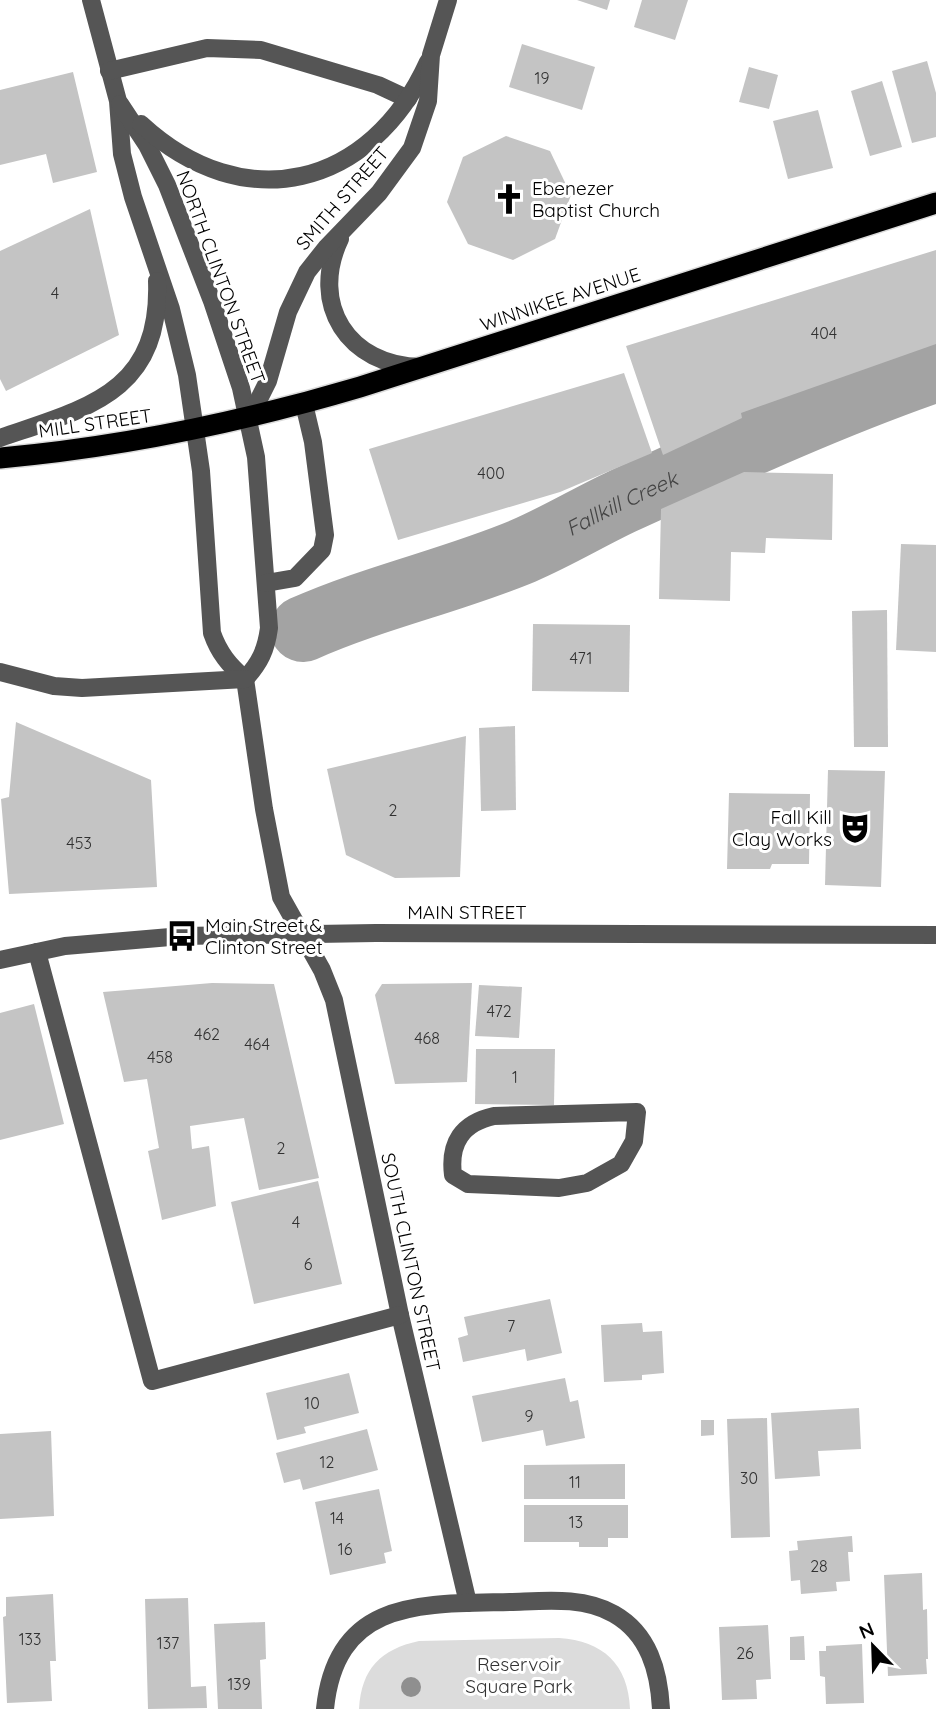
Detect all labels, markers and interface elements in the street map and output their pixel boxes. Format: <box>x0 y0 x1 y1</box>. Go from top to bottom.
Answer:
house number: 19 <box>535 68 549 88</box>
street label: SMITH STREET <box>290 141 394 255</box>
street label: NORTH CLINTON STREET <box>171 167 271 387</box>
place label: Ebenezer Baptist Church <box>532 176 660 222</box>
church icon: Ebenezer Baptist Church <box>492 182 526 216</box>
street label: WINNIKEE AVENUE <box>477 262 643 336</box>
house number: 4 <box>51 283 59 303</box>
house number: 404 <box>811 323 837 343</box>
street label: MILL STREET <box>37 403 153 443</box>
house number: 400 <box>477 463 505 483</box>
water label: Fallkill Creek <box>561 464 683 541</box>
house number: 471 <box>570 648 592 668</box>
house number: 2 <box>389 800 398 820</box>
place label: Fall Kill Clay Works <box>732 805 832 851</box>
theatre icon: Fall Kill Clay Works <box>838 811 872 845</box>
house number: 453 <box>66 833 92 853</box>
street label: MAIN STREET <box>407 900 527 924</box>
place label: Main Street & Clinton Street <box>205 913 323 959</box>
bus stop icon: Main Street & Clinton Street <box>165 919 199 953</box>
house number: 472 <box>486 1001 512 1021</box>
house number: 462 <box>194 1024 220 1044</box>
house number: 468 <box>414 1028 440 1048</box>
house number: 464 <box>244 1034 270 1054</box>
house number: 458 <box>147 1047 173 1067</box>
house number: 1 <box>512 1067 518 1087</box>
house number: 2 <box>277 1138 286 1158</box>
street label: SOUTH CLINTON STREET <box>376 1151 446 1373</box>
house number: 4 <box>292 1212 300 1232</box>
house number: 6 <box>304 1254 313 1274</box>
house number: 7 <box>507 1316 515 1336</box>
house number: 10 <box>304 1393 320 1413</box>
house number: 9 <box>525 1406 534 1426</box>
house number: 12 <box>320 1452 335 1472</box>
house number: 30 <box>740 1468 758 1488</box>
house number: 11 <box>569 1472 581 1492</box>
house number: 14 <box>330 1508 344 1528</box>
house number: 13 <box>569 1512 583 1532</box>
house number: 16 <box>338 1539 353 1559</box>
house number: 28 <box>810 1556 828 1576</box>
north arrow <box>838 1611 908 1681</box>
text: N <box>855 1617 877 1644</box>
house number: 133 <box>19 1629 41 1649</box>
house number: 137 <box>157 1633 179 1653</box>
house number: 26 <box>736 1643 754 1663</box>
park label: Reservoir Square Park <box>465 1652 573 1698</box>
house number: 139 <box>227 1674 251 1694</box>

